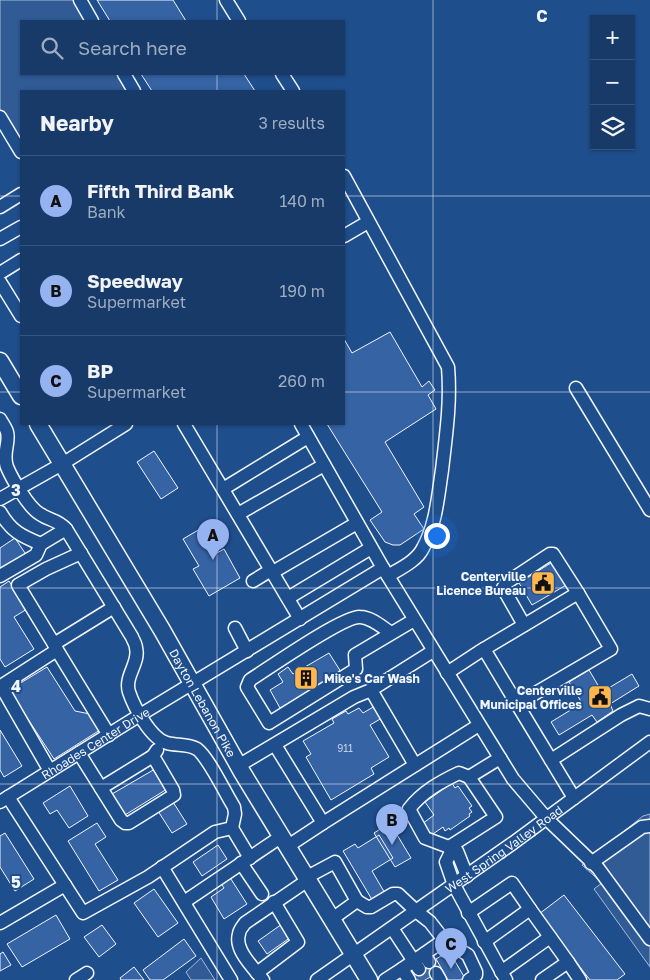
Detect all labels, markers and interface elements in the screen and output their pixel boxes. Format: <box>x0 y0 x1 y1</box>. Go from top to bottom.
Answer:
text: C <box>536 6 548 26</box>
map controls <box>590 15 635 150</box>
button: + <box>590 15 635 60</box>
search box <box>20 20 345 75</box>
icon: search <box>38 34 66 62</box>
text: Search here <box>78 36 187 59</box>
button: − <box>590 60 635 105</box>
button: layers <box>590 105 635 150</box>
text: Nearby <box>40 110 114 136</box>
text: 3 results <box>258 113 325 133</box>
text: Fifth Third Bank <box>87 179 234 202</box>
text: A <box>50 191 62 211</box>
text: 140 m <box>279 191 325 211</box>
text: Bank <box>87 202 126 222</box>
text: Speedway <box>87 269 183 292</box>
text: B <box>50 281 62 301</box>
text: 190 m <box>279 281 325 301</box>
text: Supermarket <box>87 292 186 312</box>
text: BP <box>87 359 113 382</box>
text: C <box>50 371 62 391</box>
text: 260 m <box>278 371 325 391</box>
text: Supermarket <box>87 382 186 402</box>
text: 3 <box>11 480 21 500</box>
pin: A <box>197 519 229 560</box>
your location <box>424 523 450 549</box>
place label: Centerville Licence Bureau <box>436 569 526 598</box>
public building icon: Centerville Licence Bureau <box>530 570 556 596</box>
street label: Dayton Lebanon Pike <box>167 646 239 760</box>
building icon: Mike's Car Wash <box>293 665 319 691</box>
place label: Mike's Car Wash <box>324 671 420 686</box>
text: 4 <box>11 676 21 696</box>
place label: Centerville Municipal Offices <box>480 683 582 712</box>
public building icon: Centerville Municipal Offices <box>587 684 613 710</box>
street label: Rhoades Center Drive <box>38 704 152 782</box>
house number: 911 <box>337 742 353 754</box>
street label: West Spring Valley Road <box>442 802 565 896</box>
pin: B <box>376 804 408 845</box>
text: 5 <box>11 872 21 892</box>
pin: C <box>435 928 467 969</box>

